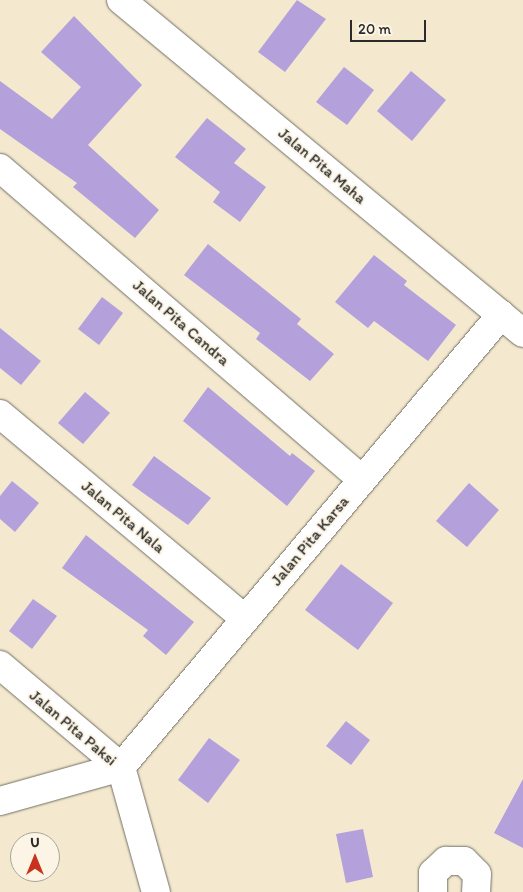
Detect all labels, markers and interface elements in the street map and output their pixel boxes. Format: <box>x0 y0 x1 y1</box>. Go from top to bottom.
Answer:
scale bar <box>353 10 429 42</box>
text: 20 m <box>358 20 391 38</box>
street label: Jalan Pita Maha <box>274 124 370 208</box>
street label: Jalan Pita Candra <box>129 276 233 370</box>
street label: Jalan Pita Nala <box>78 477 168 557</box>
street label: Jalan Pita Karsa <box>267 492 353 590</box>
street label: Jalan Pita Paksi <box>26 686 120 770</box>
north arrow <box>10 832 60 882</box>
text: U <box>30 834 40 851</box>

